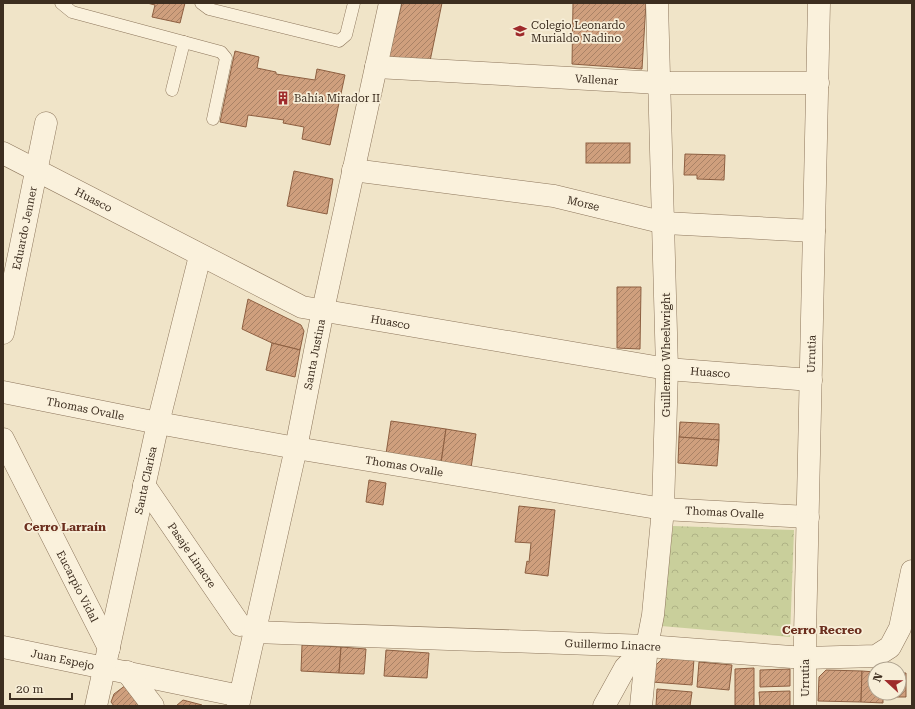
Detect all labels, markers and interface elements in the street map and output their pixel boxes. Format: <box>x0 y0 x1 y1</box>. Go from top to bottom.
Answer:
place label: Colegio Leonardo Murialdo Nadino <box>531 19 626 45</box>
school or university icon: Colegio Leonardo Murialdo Nadino <box>512 23 528 39</box>
street label: Vallenar <box>575 72 619 87</box>
building icon: Bahía Mirador II <box>275 90 291 106</box>
place label: Bahía Mirador II <box>294 92 380 105</box>
street label: Eduardo Jenner <box>10 185 39 271</box>
street label: Huasco <box>73 185 115 215</box>
street label: Morse <box>566 193 601 213</box>
street label: Guillermo Wheelwright <box>660 293 673 417</box>
street label: Huasco <box>370 312 411 332</box>
street label: Santa Justina <box>301 318 328 391</box>
street label: Urrutia <box>804 335 818 373</box>
street label: Huasco <box>690 364 731 380</box>
street label: Thomas Ovalle <box>45 394 125 423</box>
street label: Santa Clarisa <box>132 445 159 516</box>
street label: Thomas Ovalle <box>364 453 444 479</box>
street label: Thomas Ovalle <box>685 504 764 521</box>
district label: Cerro Larraín <box>24 520 106 534</box>
street label: Pasaje Linacre <box>165 520 219 590</box>
street label: Eucarpio Vidal <box>54 548 101 625</box>
district label: Cerro Recreo <box>782 623 862 637</box>
street label: Guillermo Linacre <box>564 637 661 654</box>
street label: Juan Espejo <box>30 646 96 672</box>
street label: Urrutia <box>799 659 812 697</box>
north arrow <box>867 661 907 701</box>
text: N <box>871 671 886 684</box>
scale bar <box>10 675 72 701</box>
text: 20 m <box>16 682 43 696</box>

